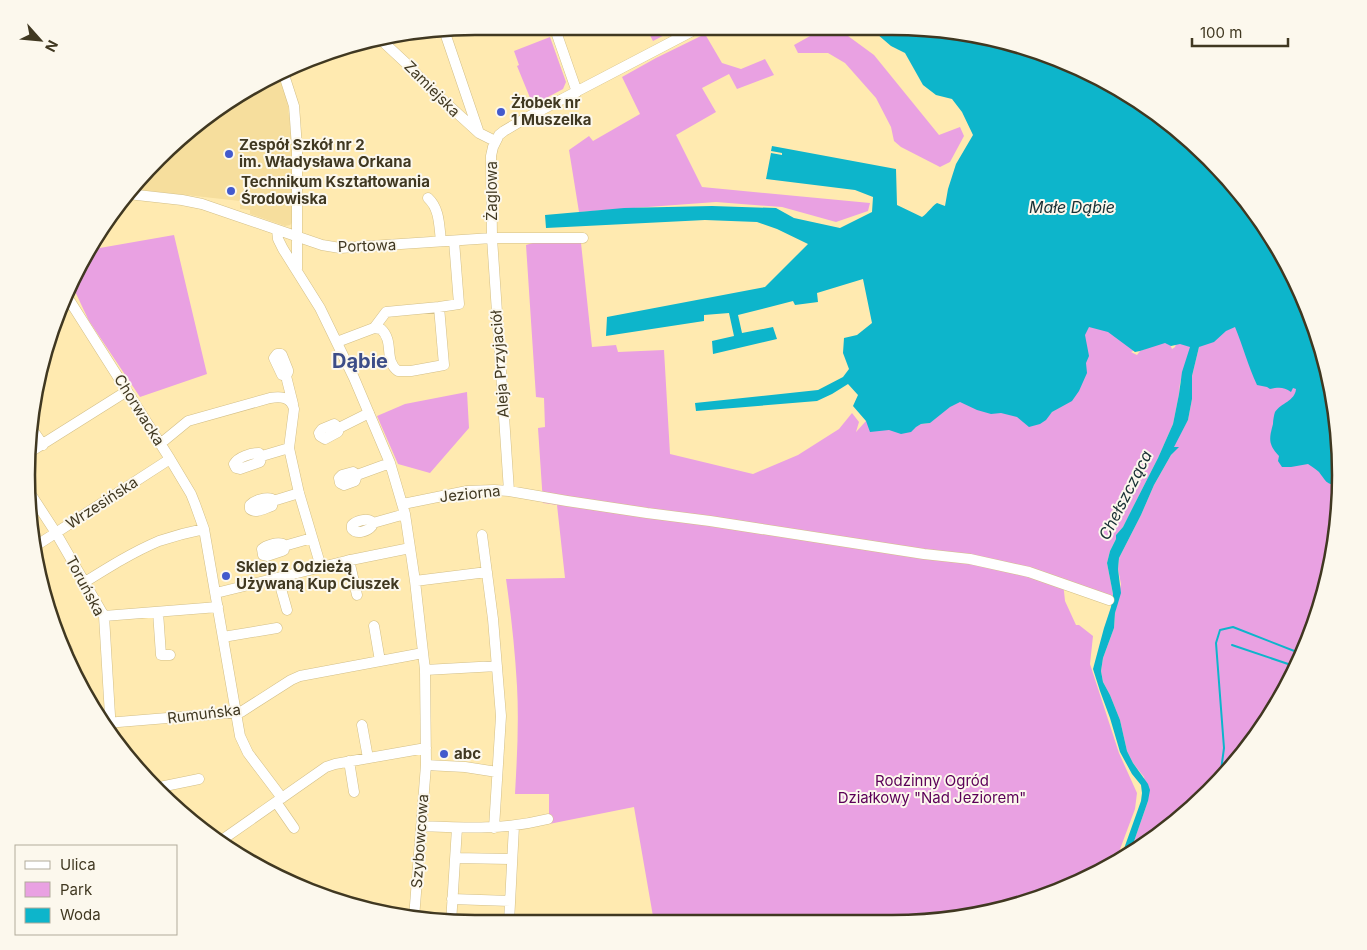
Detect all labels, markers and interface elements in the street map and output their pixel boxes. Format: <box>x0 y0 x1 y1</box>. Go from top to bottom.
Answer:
north arrow <box>15 15 65 65</box>
scale bar <box>1192 15 1288 47</box>
text: 100 m <box>1200 23 1242 42</box>
text: N <box>42 38 62 55</box>
street label: Zamiejska <box>400 57 464 121</box>
place label: Żłobek nr 1 Muszelka <box>511 93 591 129</box>
marker: Żłobek nr 1 Muszelka <box>495 106 507 118</box>
place label: Zespół Szkół nr 2 im. Władysława Orkana <box>239 135 411 171</box>
marker: Zespół Szkół nr 2 im. Władysława Orkana <box>223 148 235 160</box>
street label: Żaglowa <box>482 161 501 221</box>
place label: Technikum Kształtowania Środowiska <box>241 172 430 208</box>
marker: Technikum Kształtowania Środowiska <box>225 185 237 197</box>
water label: Małe Dąbie <box>1029 197 1115 217</box>
street label: Portowa <box>337 235 397 256</box>
street label: Aleja Przyjaciół <box>486 309 513 418</box>
district label: Dąbie <box>332 349 388 373</box>
street label: Chorwacka <box>110 371 169 449</box>
water label: Chełszcząca <box>1094 447 1156 543</box>
street label: Wrzesińska <box>62 472 141 533</box>
street label: Jeziorna <box>439 481 501 506</box>
street label: Toruńska <box>62 552 109 619</box>
place label: Sklep z Odzieżą Używaną Kup Ciuszek <box>236 557 399 593</box>
marker: Sklep z Odzieżą Używaną Kup Ciuszek <box>220 570 232 582</box>
street label: Rumuńska <box>166 700 242 727</box>
place label: abc <box>454 744 481 763</box>
marker: abc <box>438 748 450 760</box>
park label: Rodzinny Ogród Działkowy "Nad Jeziorem" <box>838 771 1026 807</box>
street label: Szybowcowa <box>407 793 432 889</box>
legend <box>15 845 178 935</box>
text: Ulica <box>60 855 96 874</box>
text: Park <box>60 880 93 899</box>
text: Woda <box>60 905 101 924</box>

